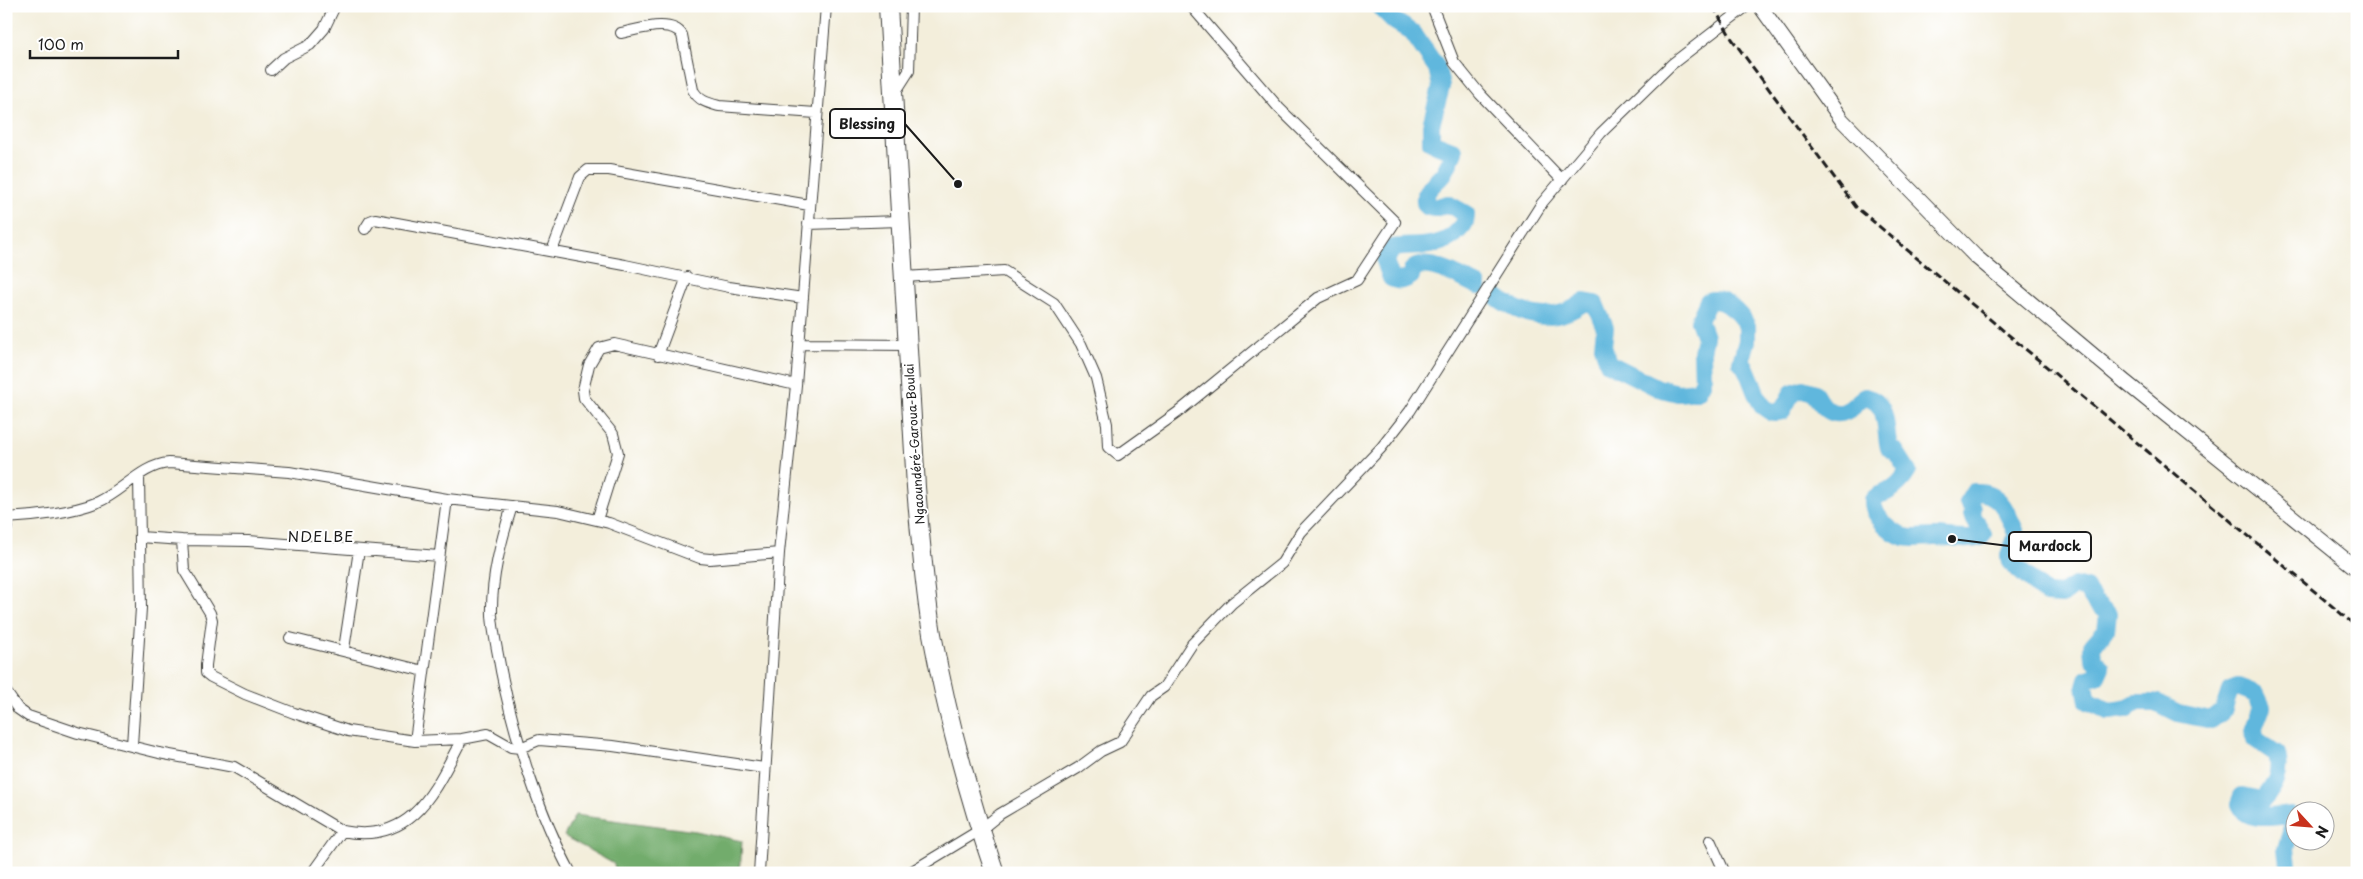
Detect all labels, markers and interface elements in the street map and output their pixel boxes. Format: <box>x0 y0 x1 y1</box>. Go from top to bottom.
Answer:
scale bar <box>30 28 178 60</box>
text: 100 m <box>38 32 84 55</box>
callout: Blessing <box>830 109 905 138</box>
text: Blessing <box>839 113 895 134</box>
street label: Ngaoundéré-Garoua-Boulai <box>899 363 929 525</box>
district label: NDELBE <box>287 524 355 547</box>
callout: Mardock <box>2009 532 2091 561</box>
text: Mardock <box>2019 535 2081 556</box>
north arrow <box>2286 802 2336 852</box>
text: N <box>2310 822 2334 842</box>

